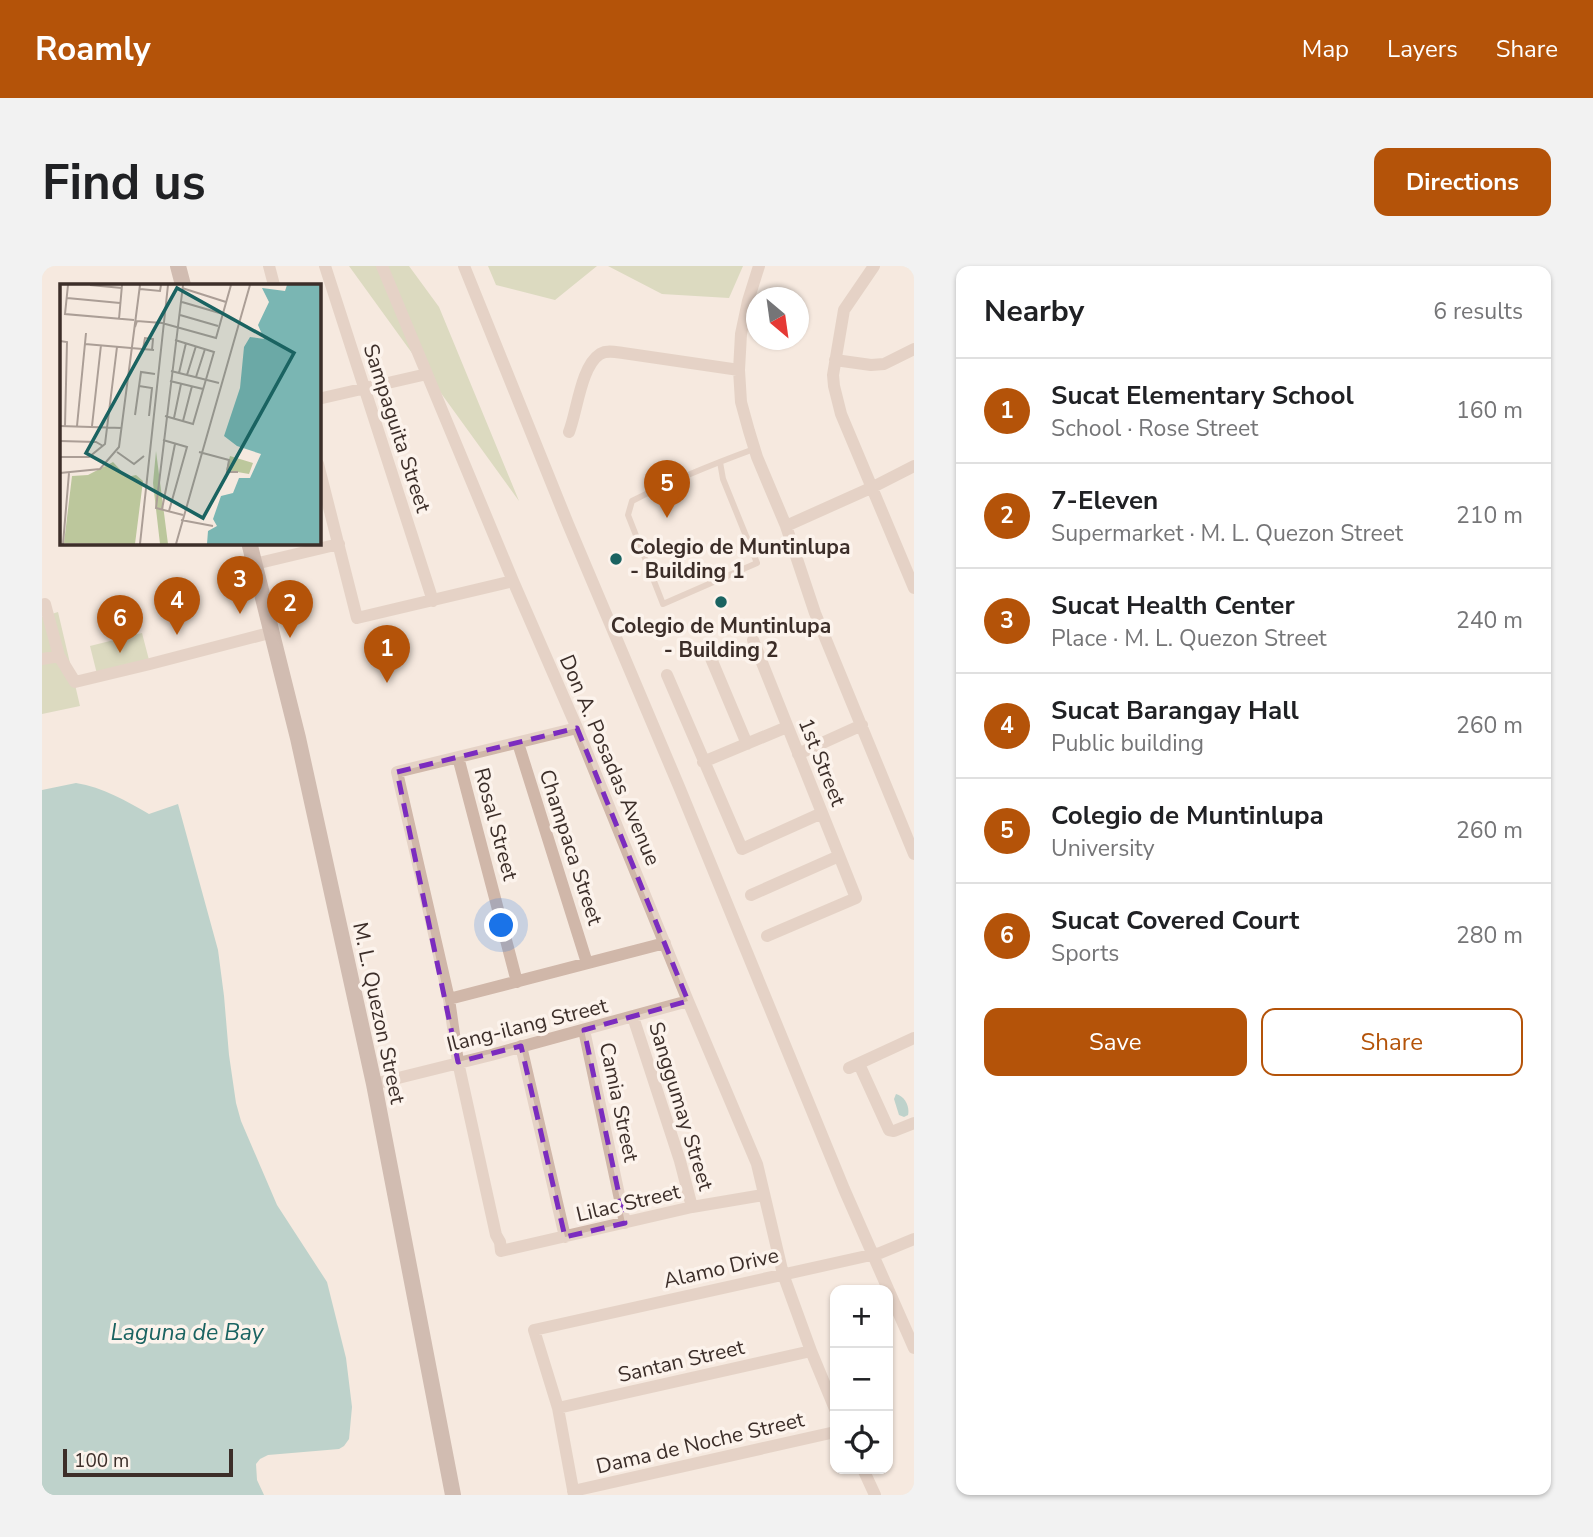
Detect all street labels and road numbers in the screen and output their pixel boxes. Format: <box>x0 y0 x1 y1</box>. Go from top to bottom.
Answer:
street label: Sampaguita Street <box>357 340 438 516</box>
street label: Don A. Posadas Avenue <box>553 650 667 870</box>
street label: 1st Street <box>792 714 853 811</box>
street label: Rosal Street <box>468 765 525 884</box>
street label: Champaca Street <box>533 766 610 929</box>
street label: M. L. Quezon Street <box>346 920 412 1107</box>
street label: Ilang-ilang Street <box>444 991 611 1059</box>
street label: Sanggumay Street <box>642 1018 720 1194</box>
street label: Camia Street <box>593 1040 645 1165</box>
street label: Lilac Street <box>573 1177 683 1229</box>
street label: Alamo Drive <box>661 1241 781 1295</box>
street label: Santan Street <box>615 1333 748 1389</box>
street label: Dama de Noche Street <box>593 1405 807 1481</box>

